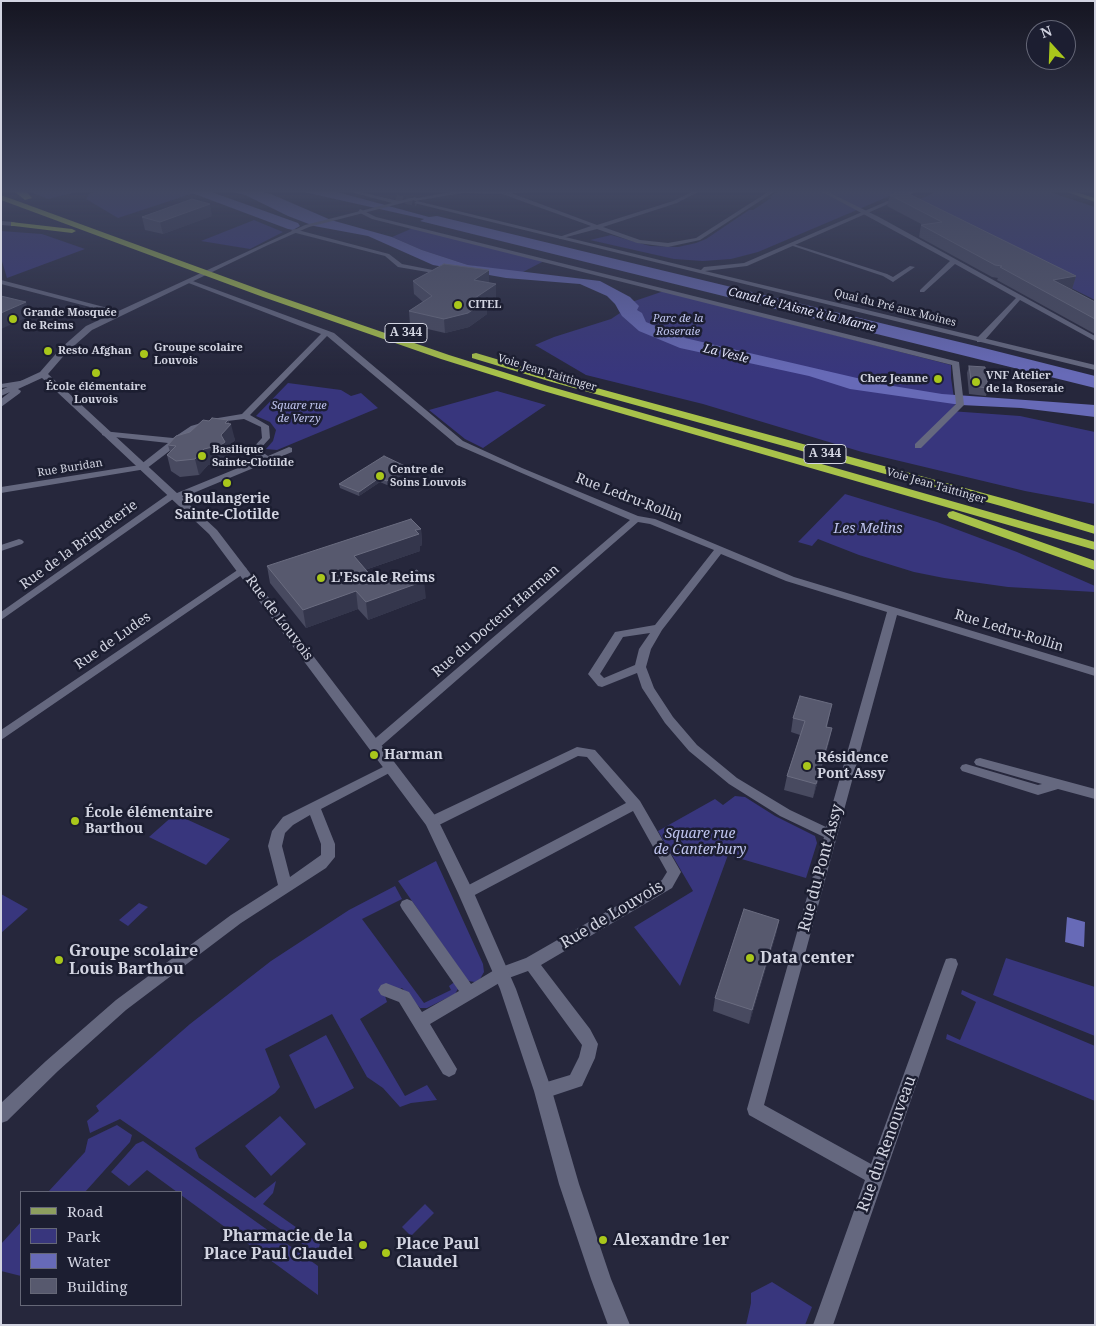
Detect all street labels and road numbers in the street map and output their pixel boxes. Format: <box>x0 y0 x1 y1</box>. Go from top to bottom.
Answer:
street label: Quai du Pré aux Moines <box>833 286 957 330</box>
road number: A 344 <box>385 323 427 342</box>
street label: Voie Jean Taittinger <box>496 352 598 394</box>
road number: A 344 <box>804 444 846 464</box>
street label: Rue Buridan <box>36 456 104 480</box>
street label: Voie Jean Taittinger <box>885 465 987 507</box>
street label: Rue Ledru-Rollin <box>573 470 685 526</box>
street label: Rue de la Briqueterie <box>17 497 141 593</box>
street label: Rue du Docteur Harman <box>429 561 563 681</box>
street label: Rue de Louvois <box>242 572 316 664</box>
street label: Rue Ledru-Rollin <box>952 606 1066 656</box>
street label: Rue de Ludes <box>72 609 154 673</box>
street label: Rue du Pont Assy <box>795 802 847 934</box>
street label: Rue de Louvois <box>557 877 667 953</box>
street label: Rue du Renouveau <box>853 1073 921 1215</box>

